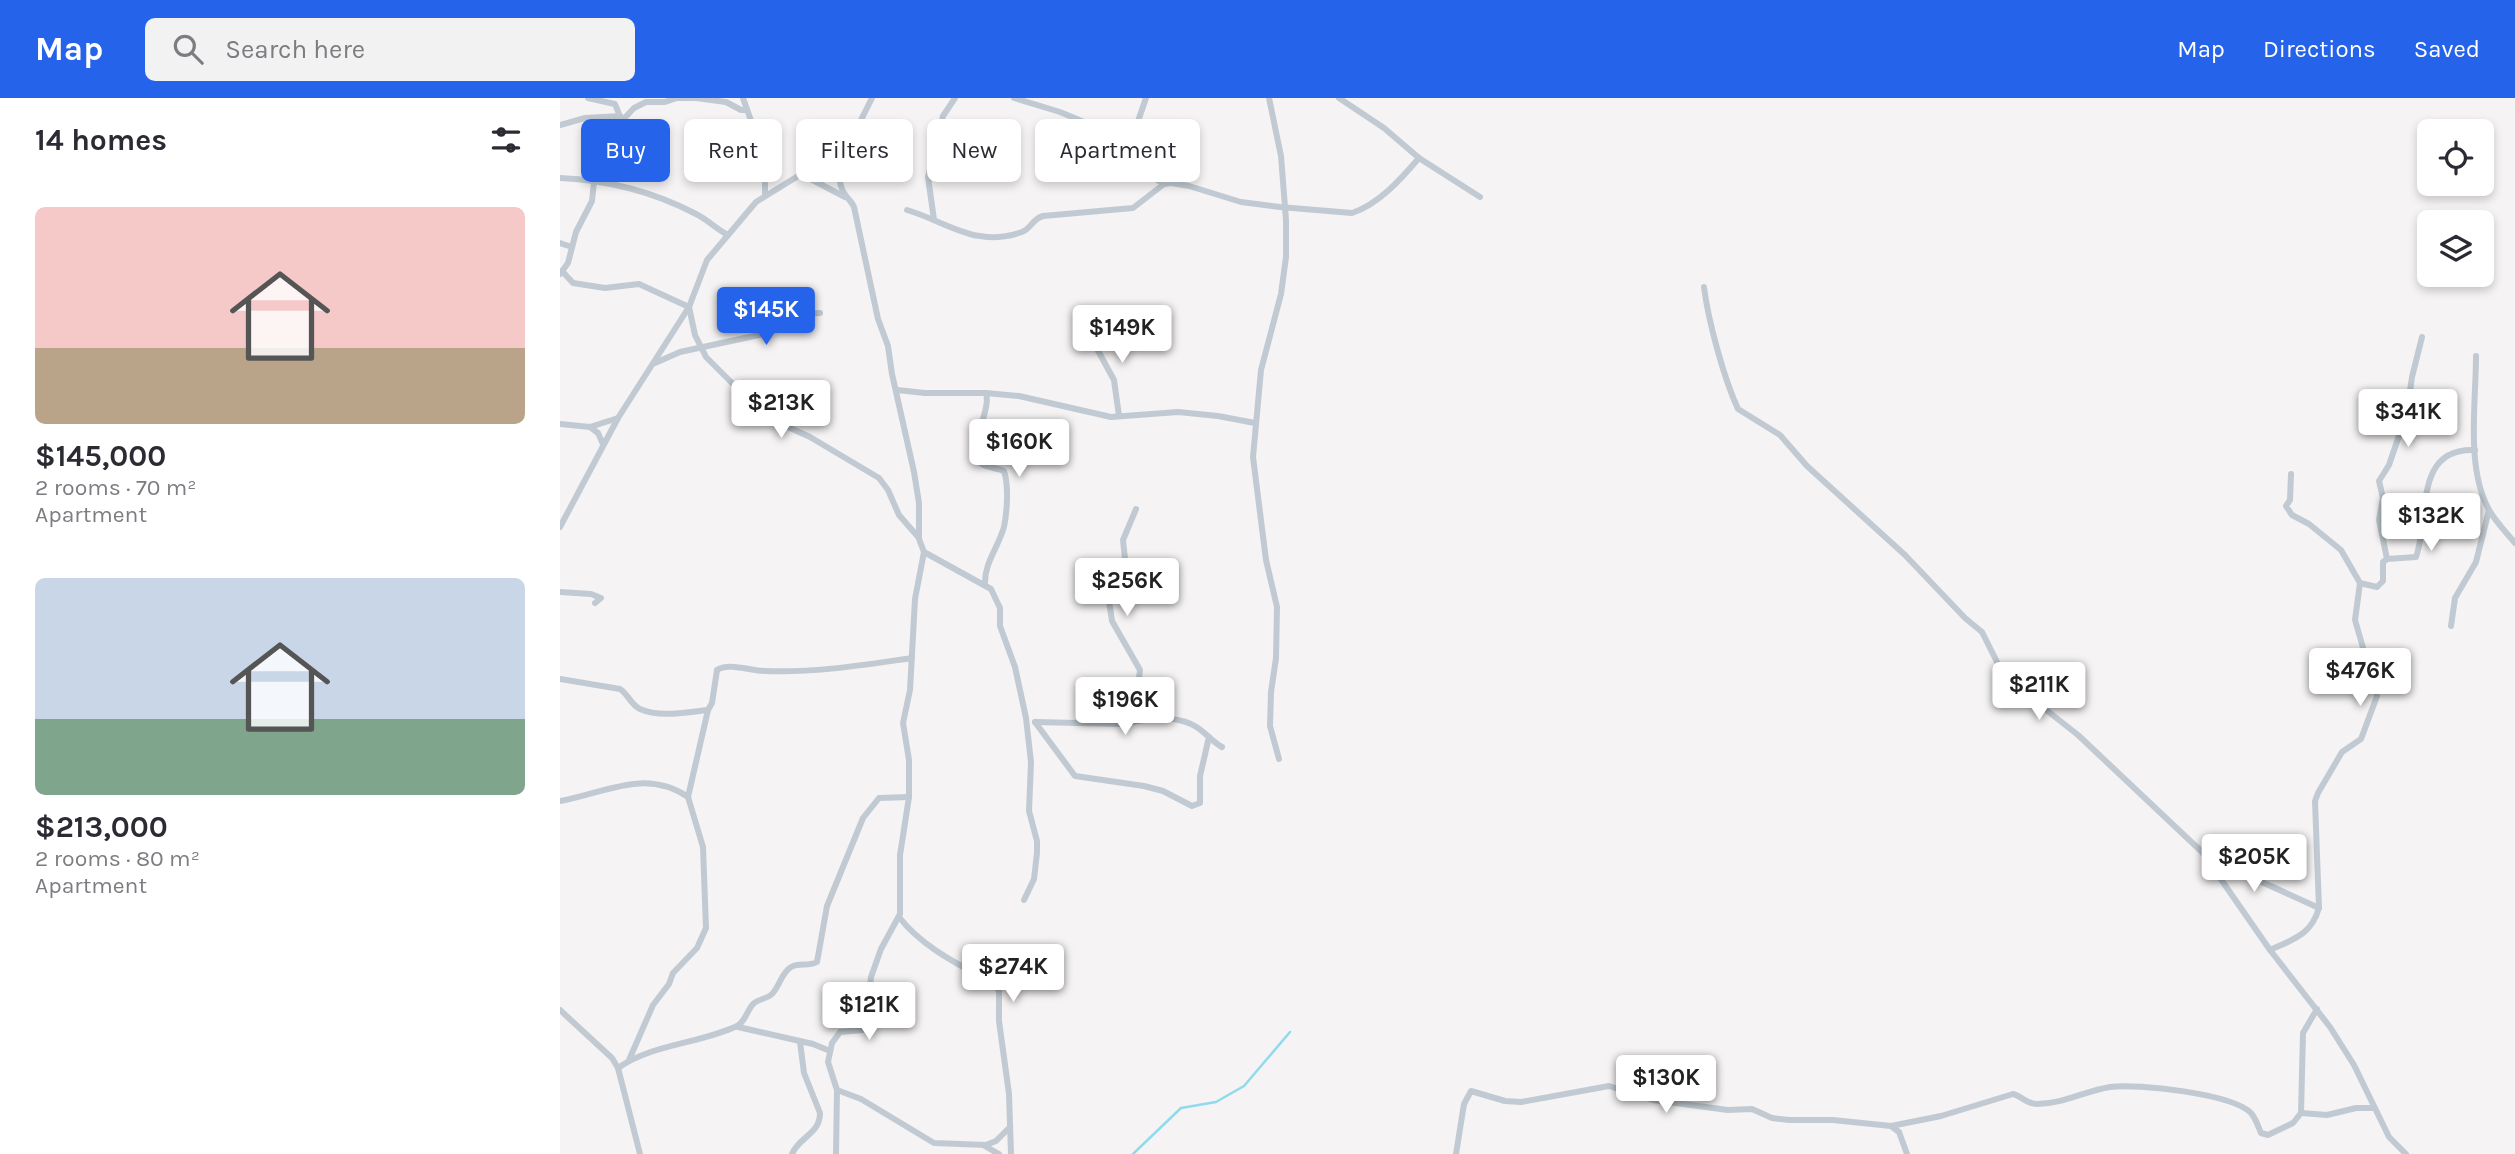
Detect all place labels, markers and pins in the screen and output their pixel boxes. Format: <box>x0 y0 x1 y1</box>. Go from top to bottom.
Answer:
pin: $145K <box>717 288 815 347</box>
pin: $149K <box>1073 306 1171 365</box>
pin: $213K <box>732 380 830 440</box>
pin: $341K <box>2359 390 2457 449</box>
pin: $160K <box>970 420 1068 479</box>
pin: $132K <box>2382 494 2480 553</box>
pin: $256K <box>1078 559 1176 618</box>
pin: $476K <box>2311 648 2409 708</box>
pin: $211K <box>1990 662 2088 722</box>
pin: $196K <box>1076 678 1174 737</box>
pin: $205K <box>2205 834 2303 894</box>
pin: $274K <box>964 944 1062 1004</box>
pin: $121K <box>820 982 918 1042</box>
pin: $130K <box>1617 1056 1715 1115</box>

